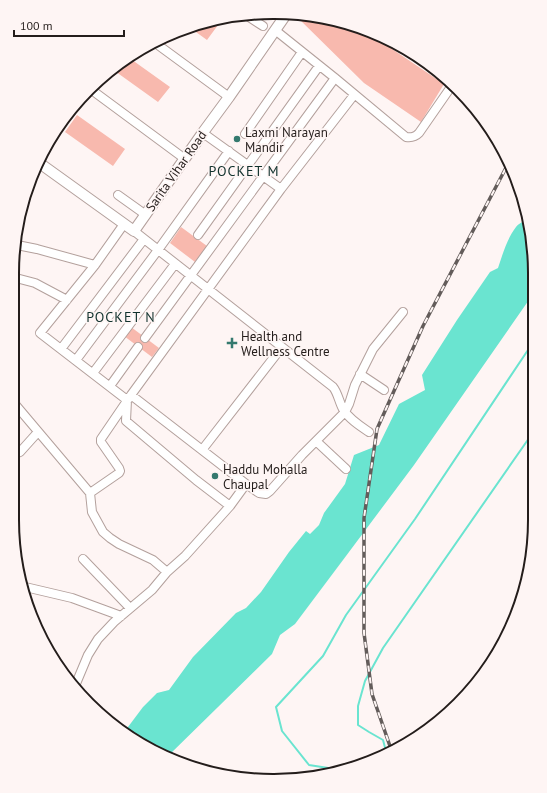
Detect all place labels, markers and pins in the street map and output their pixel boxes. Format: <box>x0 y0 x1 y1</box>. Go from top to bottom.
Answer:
place label: Laxmi Narayan Mandir <box>245 124 328 156</box>
marker: Laxmi Narayan Mandir <box>232 134 242 144</box>
place label: Health and Wellness Centre <box>241 328 330 360</box>
marker: Health and Wellness Centre <box>226 337 238 349</box>
place label: Haddu Mohalla Chaupal <box>223 461 308 493</box>
marker: Haddu Mohalla Chaupal <box>210 471 220 481</box>

